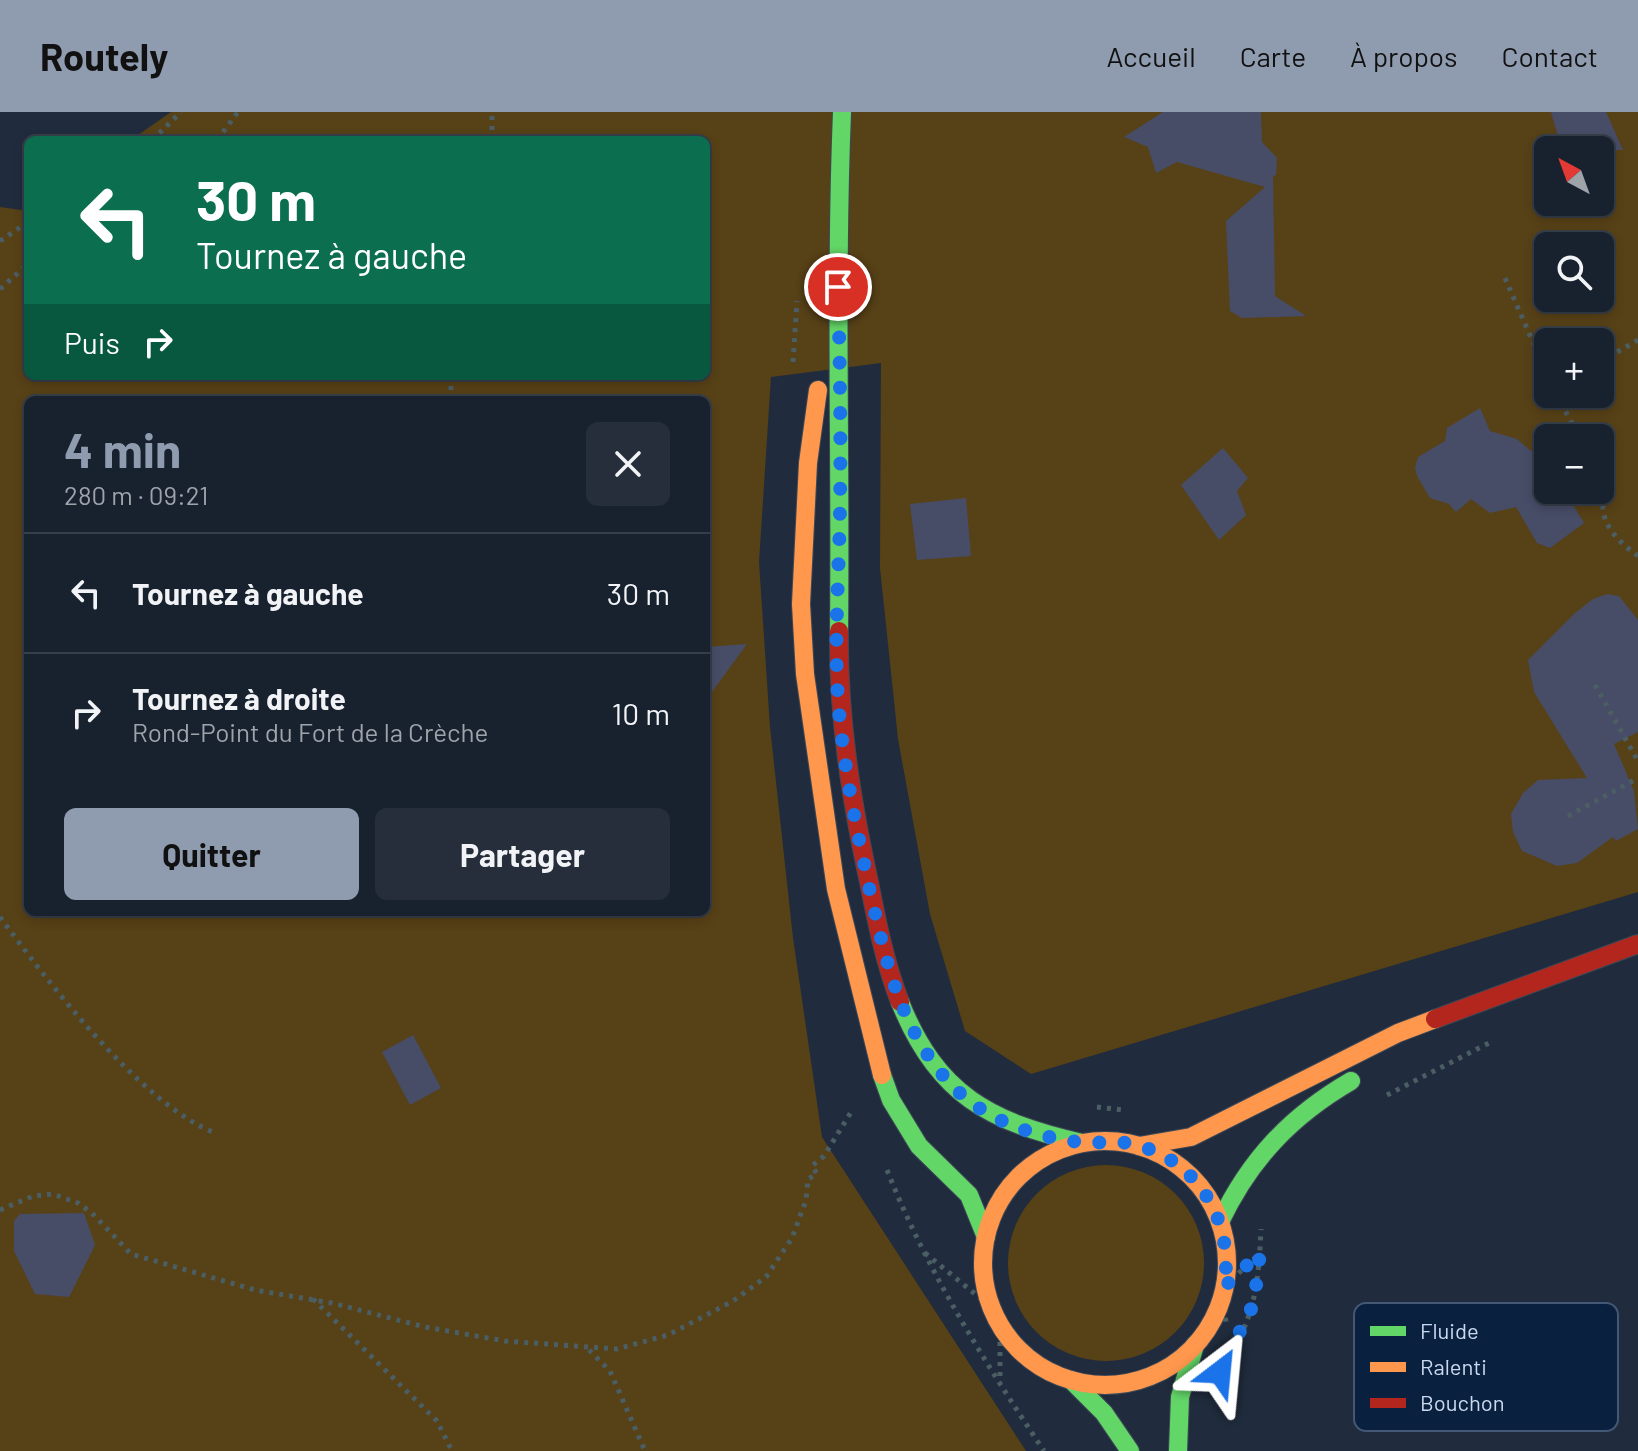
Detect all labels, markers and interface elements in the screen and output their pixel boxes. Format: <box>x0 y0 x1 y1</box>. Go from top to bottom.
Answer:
text: Routely <box>40 33 168 79</box>
text: Accueil <box>1106 39 1196 73</box>
text: Carte <box>1240 39 1306 73</box>
text: À propos <box>1350 39 1457 73</box>
text: Contact <box>1501 39 1598 73</box>
north arrow <box>1534 136 1614 216</box>
map controls <box>1534 136 1614 504</box>
text: 30 m <box>196 165 316 232</box>
icon: left <box>64 168 168 272</box>
button: search <box>1534 232 1614 312</box>
text: Tournez à gauche <box>196 233 467 276</box>
pin <box>804 253 872 321</box>
icon: arrive <box>816 265 860 309</box>
icon: right <box>136 320 180 364</box>
text: Puis <box>64 324 120 360</box>
button: + <box>1534 328 1614 408</box>
text: 4 min <box>64 420 181 478</box>
button: close <box>586 422 670 506</box>
button: − <box>1534 424 1614 504</box>
text: 280 m · 09:21 <box>64 479 208 510</box>
icon: left <box>64 571 108 615</box>
text: Tournez à gauche <box>132 575 364 611</box>
text: 30 m <box>607 575 670 611</box>
text: Tournez à droite <box>132 680 346 716</box>
icon: right <box>64 691 108 735</box>
text: 10 m <box>612 695 670 731</box>
text: Rond-Point du Fort de la Crèche <box>132 716 488 747</box>
button: Quitter <box>64 808 359 900</box>
button: Partager <box>375 808 670 900</box>
legend <box>1354 1303 1618 1431</box>
text: Fluide <box>1420 1317 1479 1343</box>
position arrow <box>1178 1330 1262 1414</box>
text: Ralenti <box>1420 1353 1487 1379</box>
text: Bouchon <box>1420 1389 1505 1415</box>

